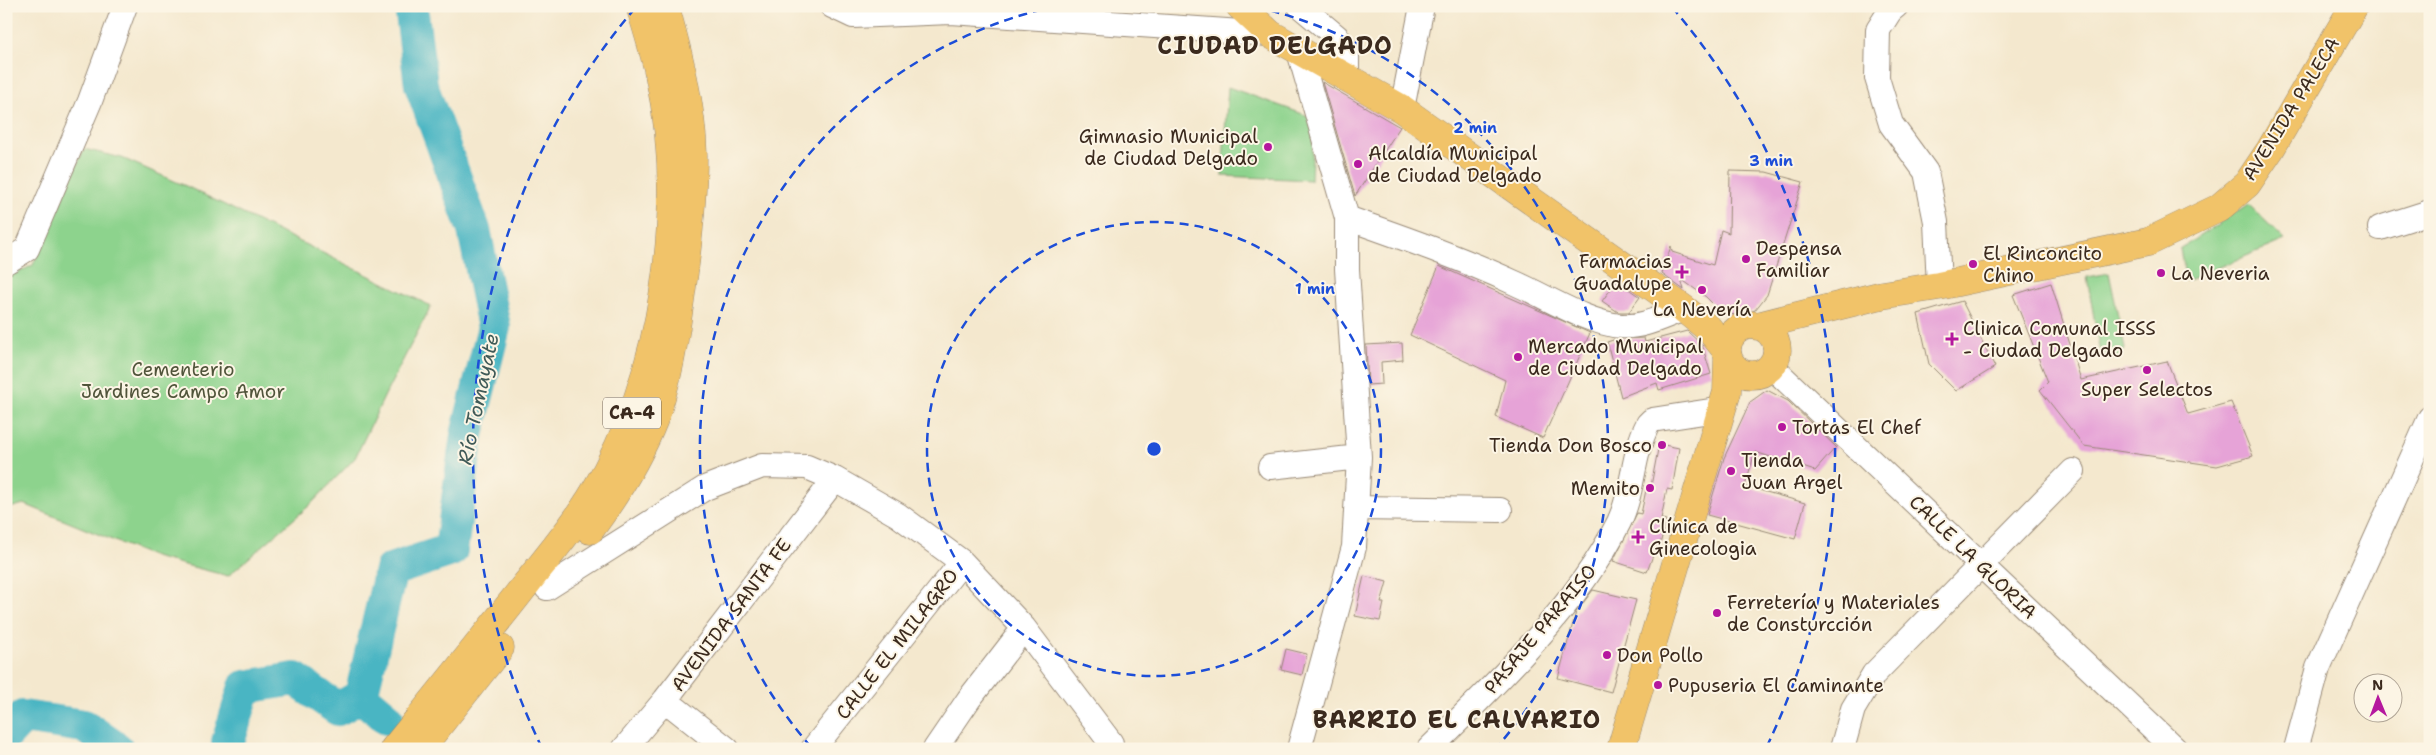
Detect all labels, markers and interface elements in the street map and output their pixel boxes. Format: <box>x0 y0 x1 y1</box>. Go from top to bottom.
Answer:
district label: CIUDAD DELGADO <box>1157 30 1393 62</box>
street label: AVENIDA PALECA <box>2237 32 2345 186</box>
text: 2 min <box>1453 118 1497 138</box>
place label: Gimnasio Municipal de Ciudad Delgado <box>1079 124 1258 171</box>
marker: Gimnasio Municipal de Ciudad Delgado <box>1262 141 1274 153</box>
place label: Alcaldía Municipal de Ciudad Delgado <box>1368 141 1542 188</box>
text: 3 min <box>1749 151 1793 171</box>
marker: Alcaldía Municipal de Ciudad Delgado <box>1352 158 1364 170</box>
place label: Despensa Familiar <box>1756 236 1842 283</box>
place label: El Rinconcito Chino <box>1983 241 2102 288</box>
place label: Farmacias Guadalupe <box>1574 249 1672 296</box>
marker: Despensa Familiar <box>1740 253 1752 265</box>
marker: El Rinconcito Chino <box>1967 258 1979 270</box>
place label: La Neveria <box>2171 261 2270 286</box>
marker: Farmacias Guadalupe <box>1676 266 1688 278</box>
marker: La Neveria <box>2155 267 2167 279</box>
text: 1 min <box>1295 279 1335 299</box>
marker: La Nevería <box>1696 284 1708 296</box>
place label: La Nevería <box>1653 297 1752 322</box>
place label: Clinica Comunal ISSS - Ciudad Delgado <box>1963 316 2156 363</box>
water label: Río Tomayate <box>451 331 505 467</box>
marker: Clinica Comunal ISSS - Ciudad Delgado <box>1945 332 1959 346</box>
place label: Mercado Municipal de Ciudad Delgado <box>1528 334 1703 381</box>
marker: Mercado Municipal de Ciudad Delgado <box>1512 351 1524 363</box>
park label: Cementerio Jardines Campo Amor <box>81 357 285 404</box>
marker: Super Selectos <box>2141 364 2153 376</box>
place label: Super Selectos <box>2081 377 2213 402</box>
road number: CA-4 <box>603 398 661 428</box>
place label: Tortas El Chef <box>1792 415 1922 440</box>
marker: Tortas El Chef <box>1776 421 1788 433</box>
place label: Tienda Don Bosco <box>1489 433 1652 458</box>
marker: Tienda Don Bosco <box>1656 439 1668 451</box>
centre of rings <box>1145 440 1163 458</box>
place label: Tienda Juan Argel <box>1741 448 1843 495</box>
marker: Tienda Juan Argel <box>1725 465 1737 477</box>
place label: Memito <box>1571 476 1640 501</box>
marker: Memito <box>1644 482 1656 494</box>
street label: CALLE LA GLORIA <box>1904 490 2042 624</box>
place label: Clínica de Ginecologia <box>1649 514 1757 561</box>
marker: Clínica de Ginecologia <box>1631 530 1645 544</box>
street label: AVENIDA SANTA FE <box>665 533 797 697</box>
street label: PASAJE PARAISO <box>1478 559 1602 699</box>
street label: CALLE EL MILAGRO <box>830 564 964 724</box>
place label: Ferretería y Materiales de Consturcción <box>1727 590 1940 637</box>
marker: Ferretería y Materiales de Consturcción <box>1711 607 1723 619</box>
place label: Don Pollo <box>1617 643 1703 668</box>
marker: Don Pollo <box>1601 649 1613 661</box>
north arrow <box>2354 672 2404 722</box>
place label: Pupuseria El Caminante <box>1668 673 1884 698</box>
text: N <box>2372 676 2383 694</box>
marker: Pupuseria El Caminante <box>1652 679 1664 691</box>
district label: BARRIO EL CALVARIO <box>1313 704 1601 736</box>

